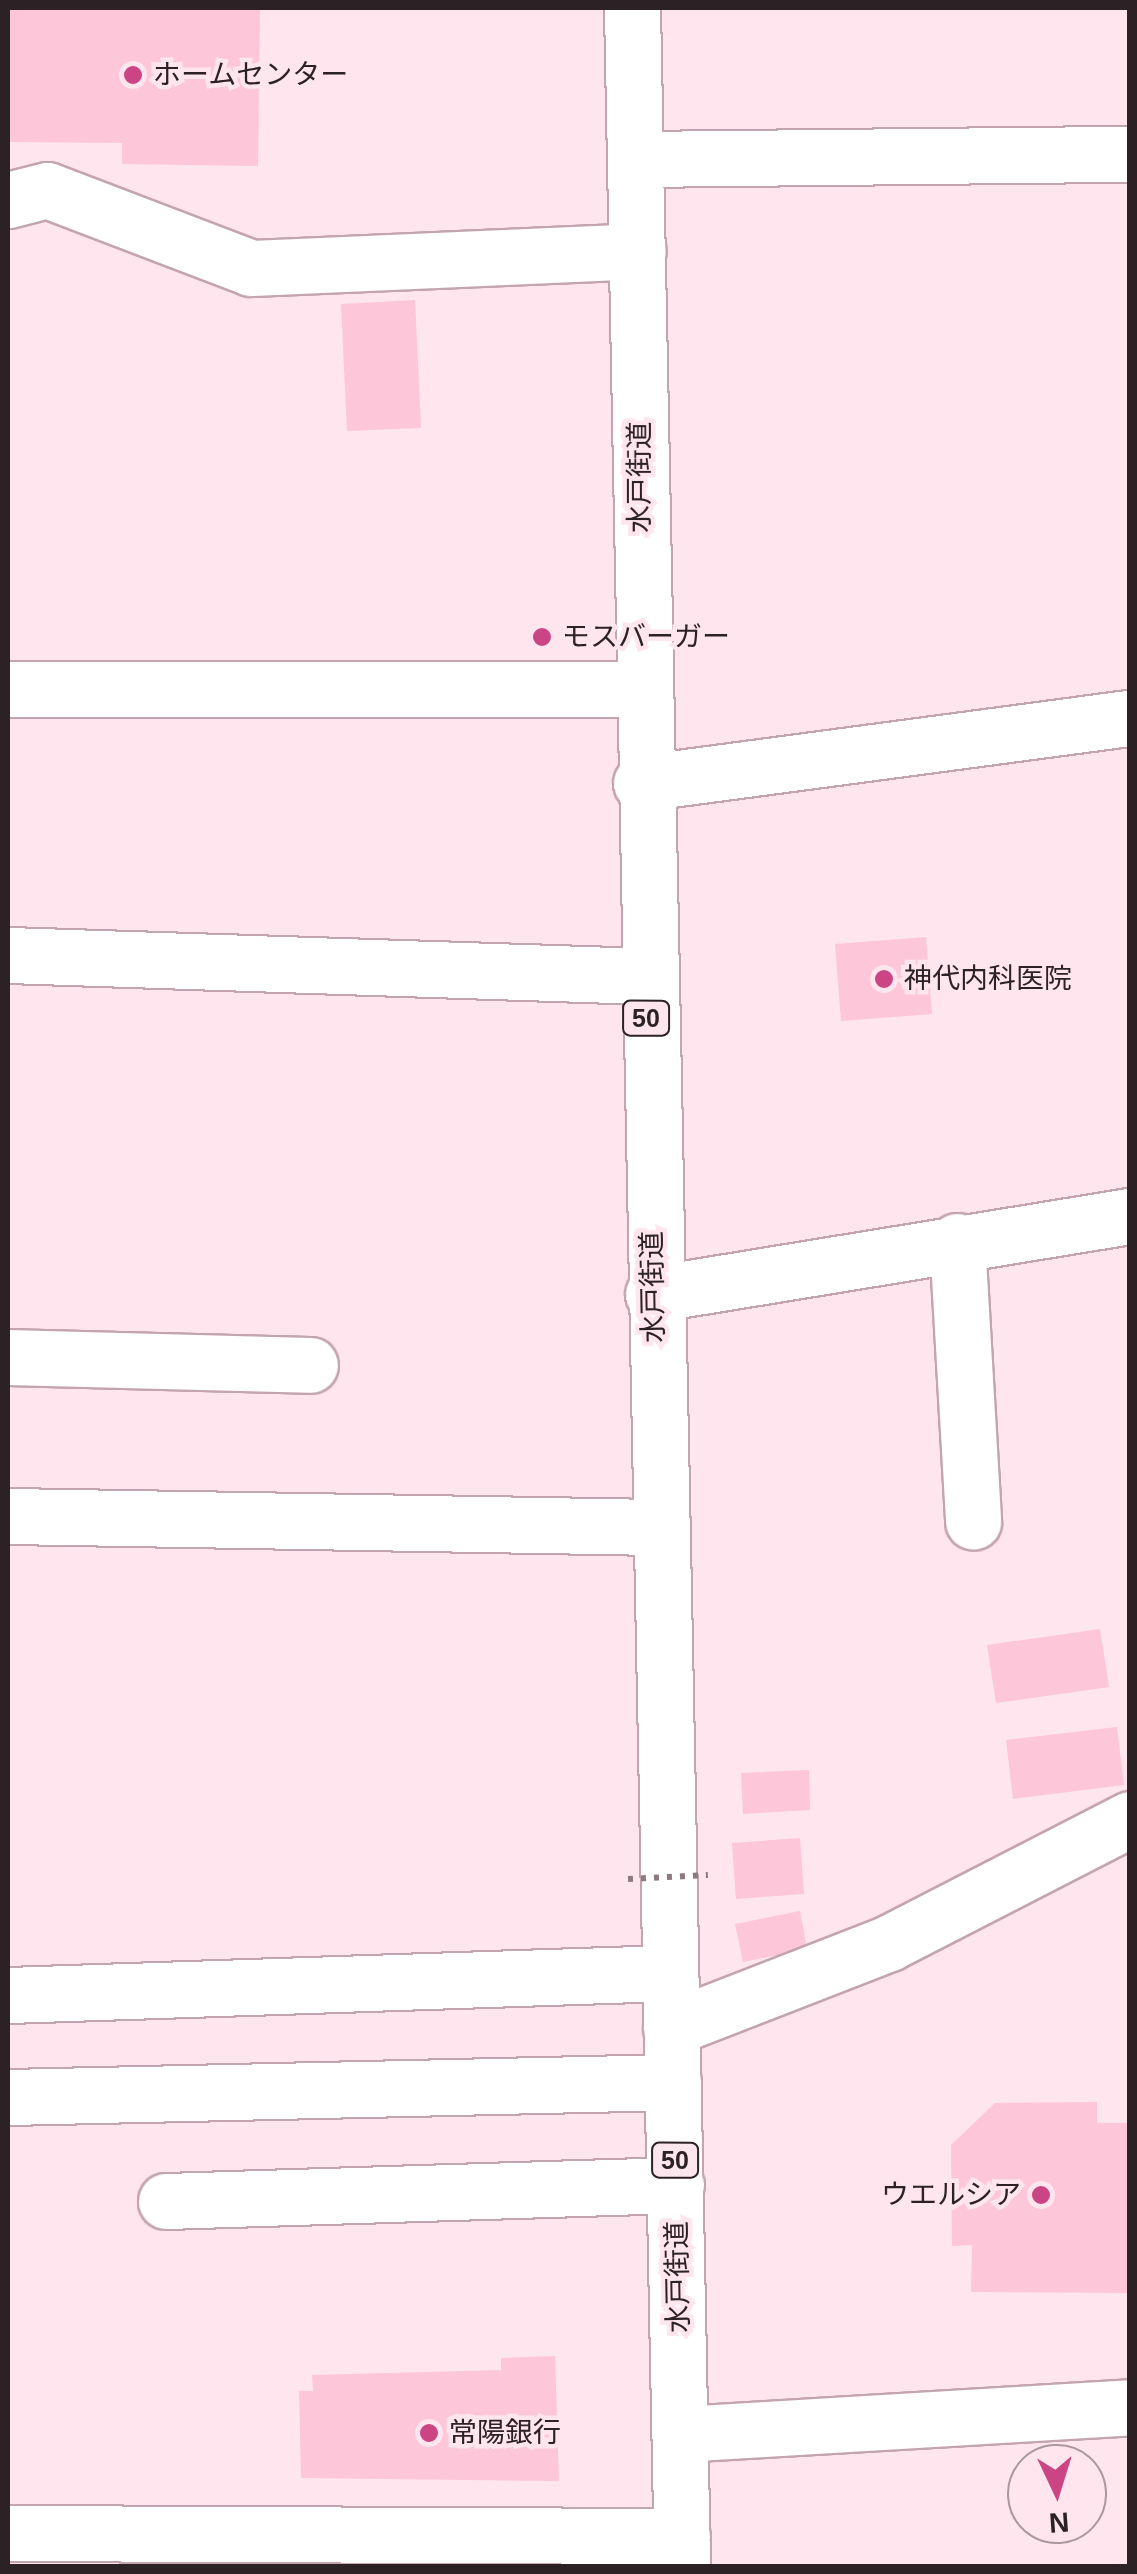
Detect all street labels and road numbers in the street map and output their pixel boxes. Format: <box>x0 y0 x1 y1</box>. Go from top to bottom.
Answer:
street label: 水戸街道 <box>623 421 657 533</box>
road number: 50 <box>621 998 671 1038</box>
street label: 水戸街道 <box>635 1231 671 1343</box>
road number: 50 <box>650 2140 700 2180</box>
street label: 水戸街道 <box>660 2221 696 2333</box>

